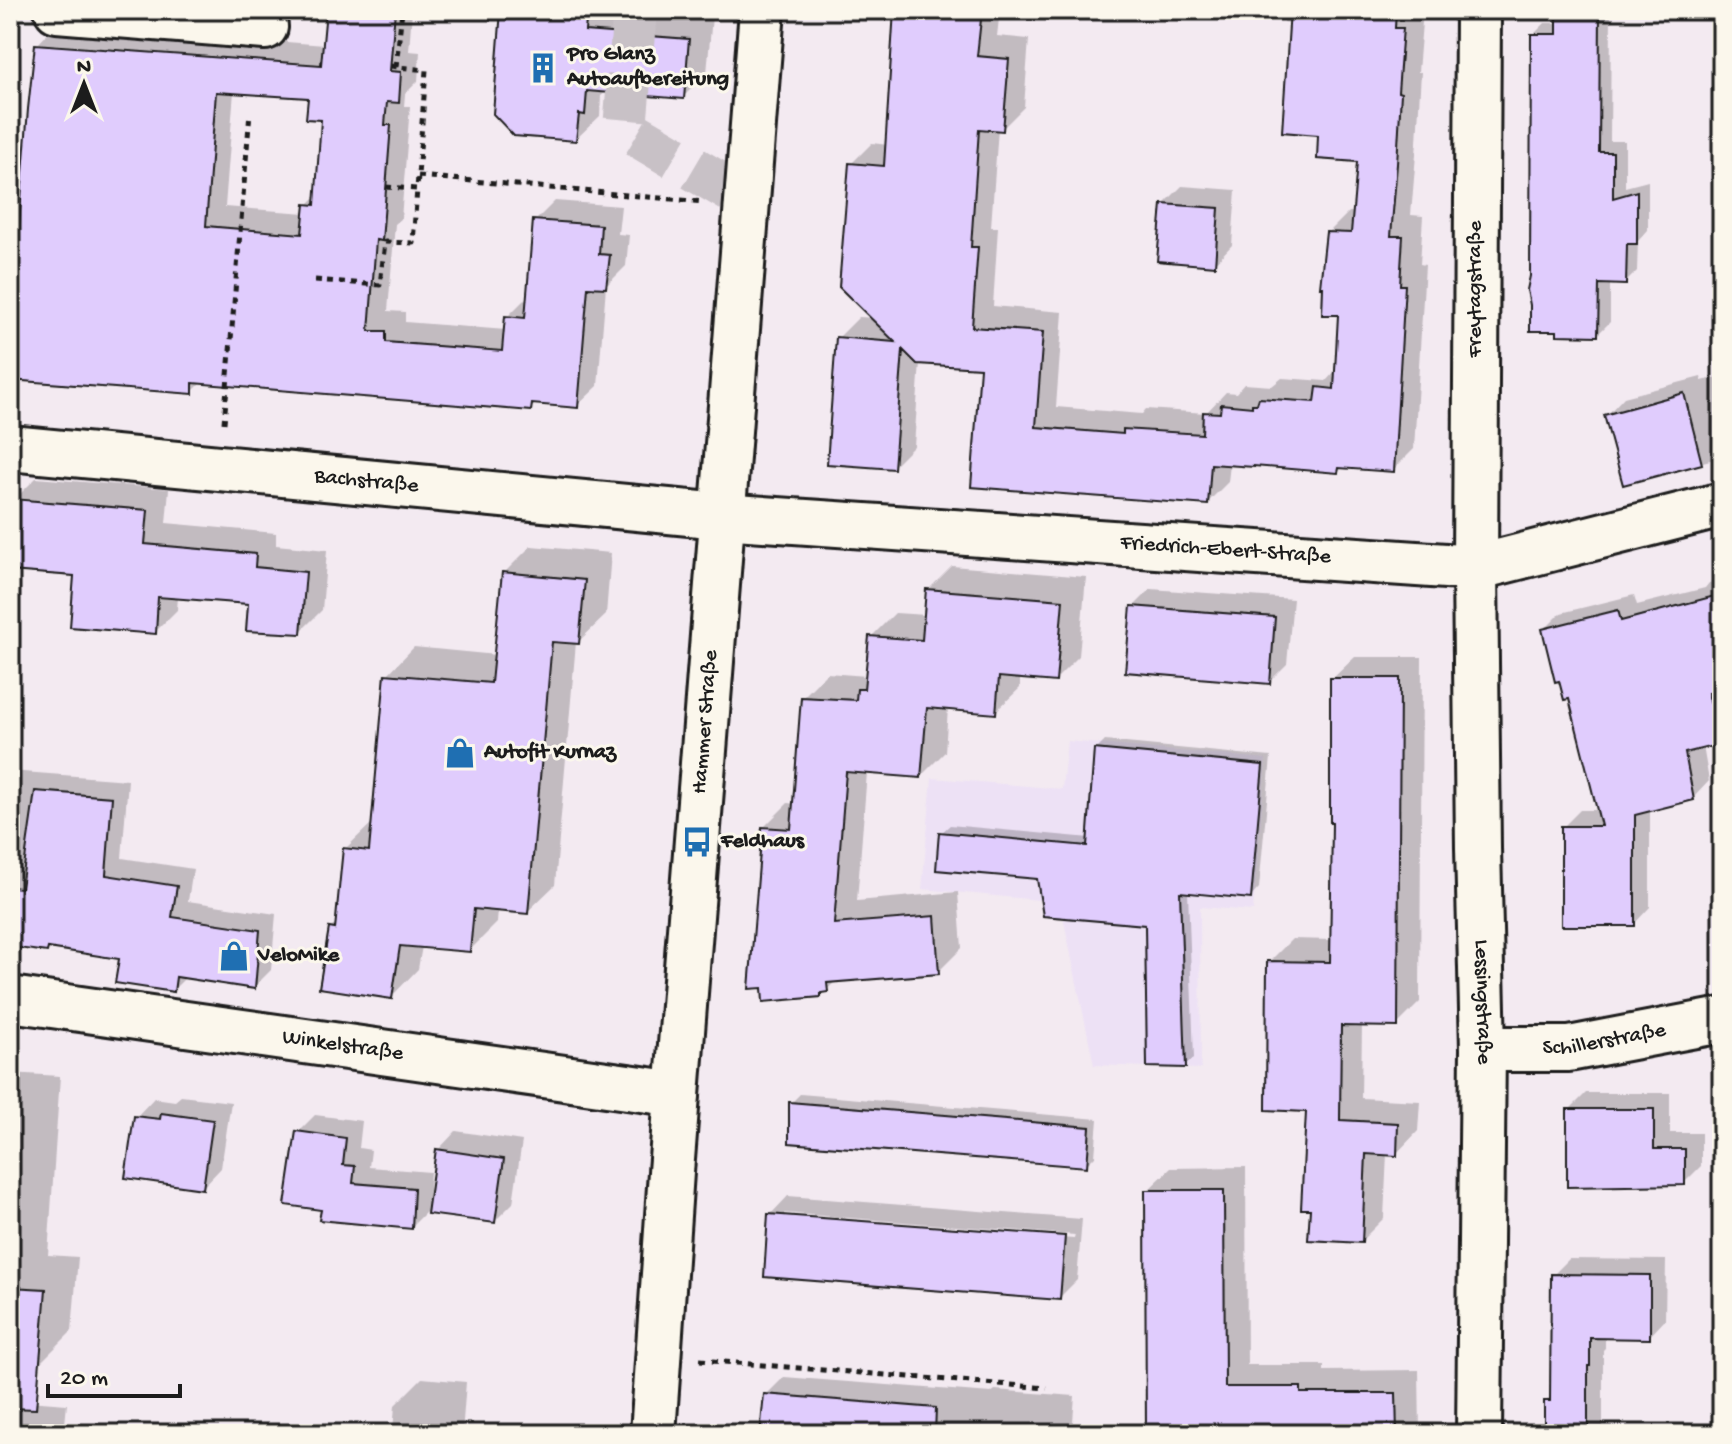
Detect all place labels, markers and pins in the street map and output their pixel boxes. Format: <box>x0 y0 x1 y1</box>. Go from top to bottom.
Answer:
place label: Pro Glanz Autoaufbereitung <box>566 42 730 93</box>
building icon: Pro Glanz Autoaufbereitung <box>526 51 560 85</box>
shop icon: Autofit Kurnaz <box>443 736 477 770</box>
place label: Autofit Kurnaz <box>483 740 617 766</box>
bus stop icon: Feldhaus <box>680 825 714 859</box>
place label: Feldhaus <box>720 829 806 855</box>
shop icon: VeloMike <box>217 939 251 973</box>
place label: VeloMike <box>257 943 340 969</box>

